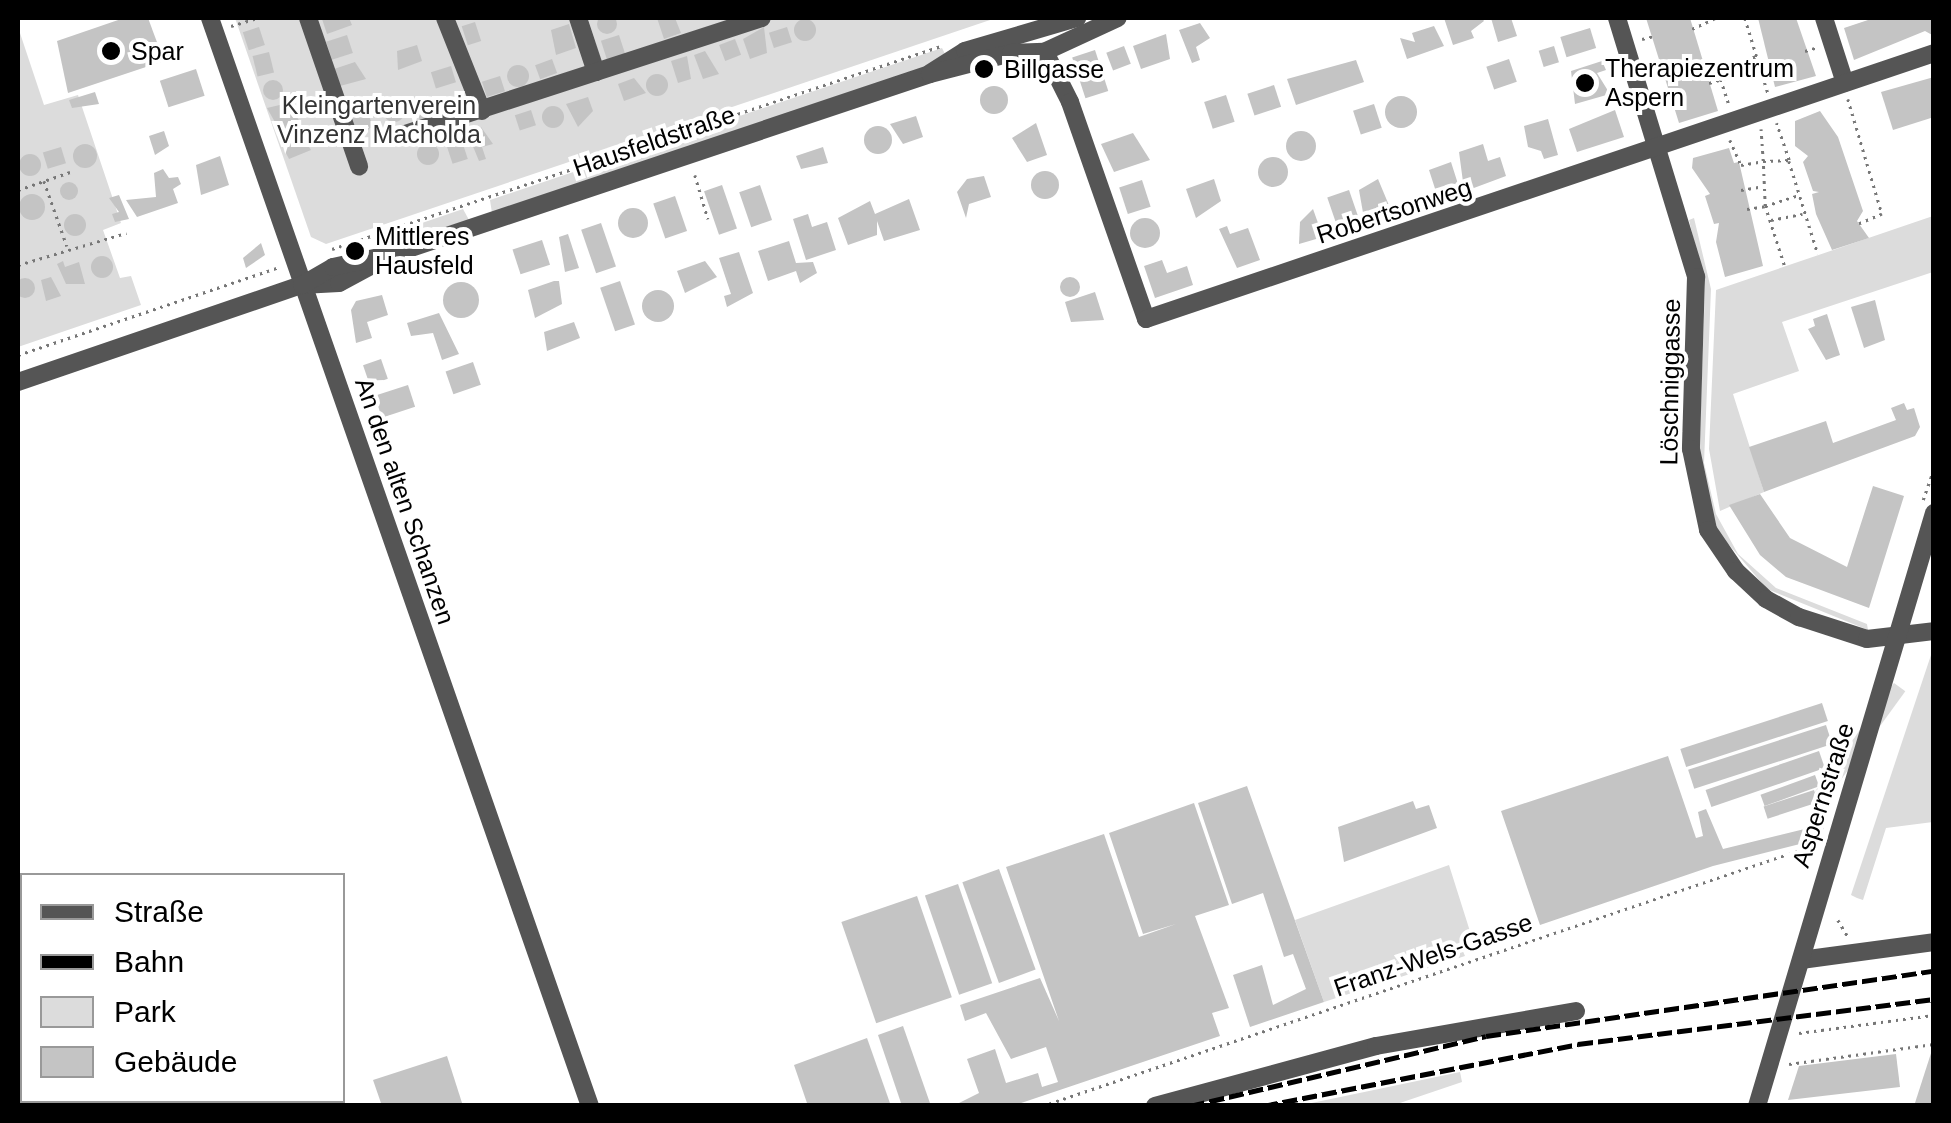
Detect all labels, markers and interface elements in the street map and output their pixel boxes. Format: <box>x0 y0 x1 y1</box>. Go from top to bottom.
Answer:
place label: Spar <box>131 36 184 66</box>
marker: Spar <box>100 40 122 62</box>
place label: Billgasse <box>1004 54 1104 84</box>
place label: Therapiezentrum Aspern <box>1605 54 1794 113</box>
marker: Billgasse <box>973 58 995 80</box>
marker: Therapiezentrum Aspern <box>1574 72 1596 94</box>
park label: Kleingartenverein Vinzenz Macholda <box>277 91 481 150</box>
street label: Hausfeldstraße <box>569 99 739 183</box>
street label: Robertsonweg <box>1313 172 1475 250</box>
place label: Mittleres Hausfeld <box>375 222 474 281</box>
marker: Mittleres Hausfeld <box>344 240 366 262</box>
street label: Löschniggasse <box>1654 298 1686 466</box>
street label: An den alten Schanzen <box>349 374 461 628</box>
street label: Aspernstraße <box>1786 719 1860 871</box>
legend <box>20 873 345 1103</box>
text: Straße <box>114 895 204 928</box>
street label: Franz-Wels-Gasse <box>1330 907 1536 1003</box>
text: Bahn <box>114 945 184 978</box>
text: Park <box>114 995 176 1028</box>
text: Gebäude <box>114 1045 237 1078</box>

